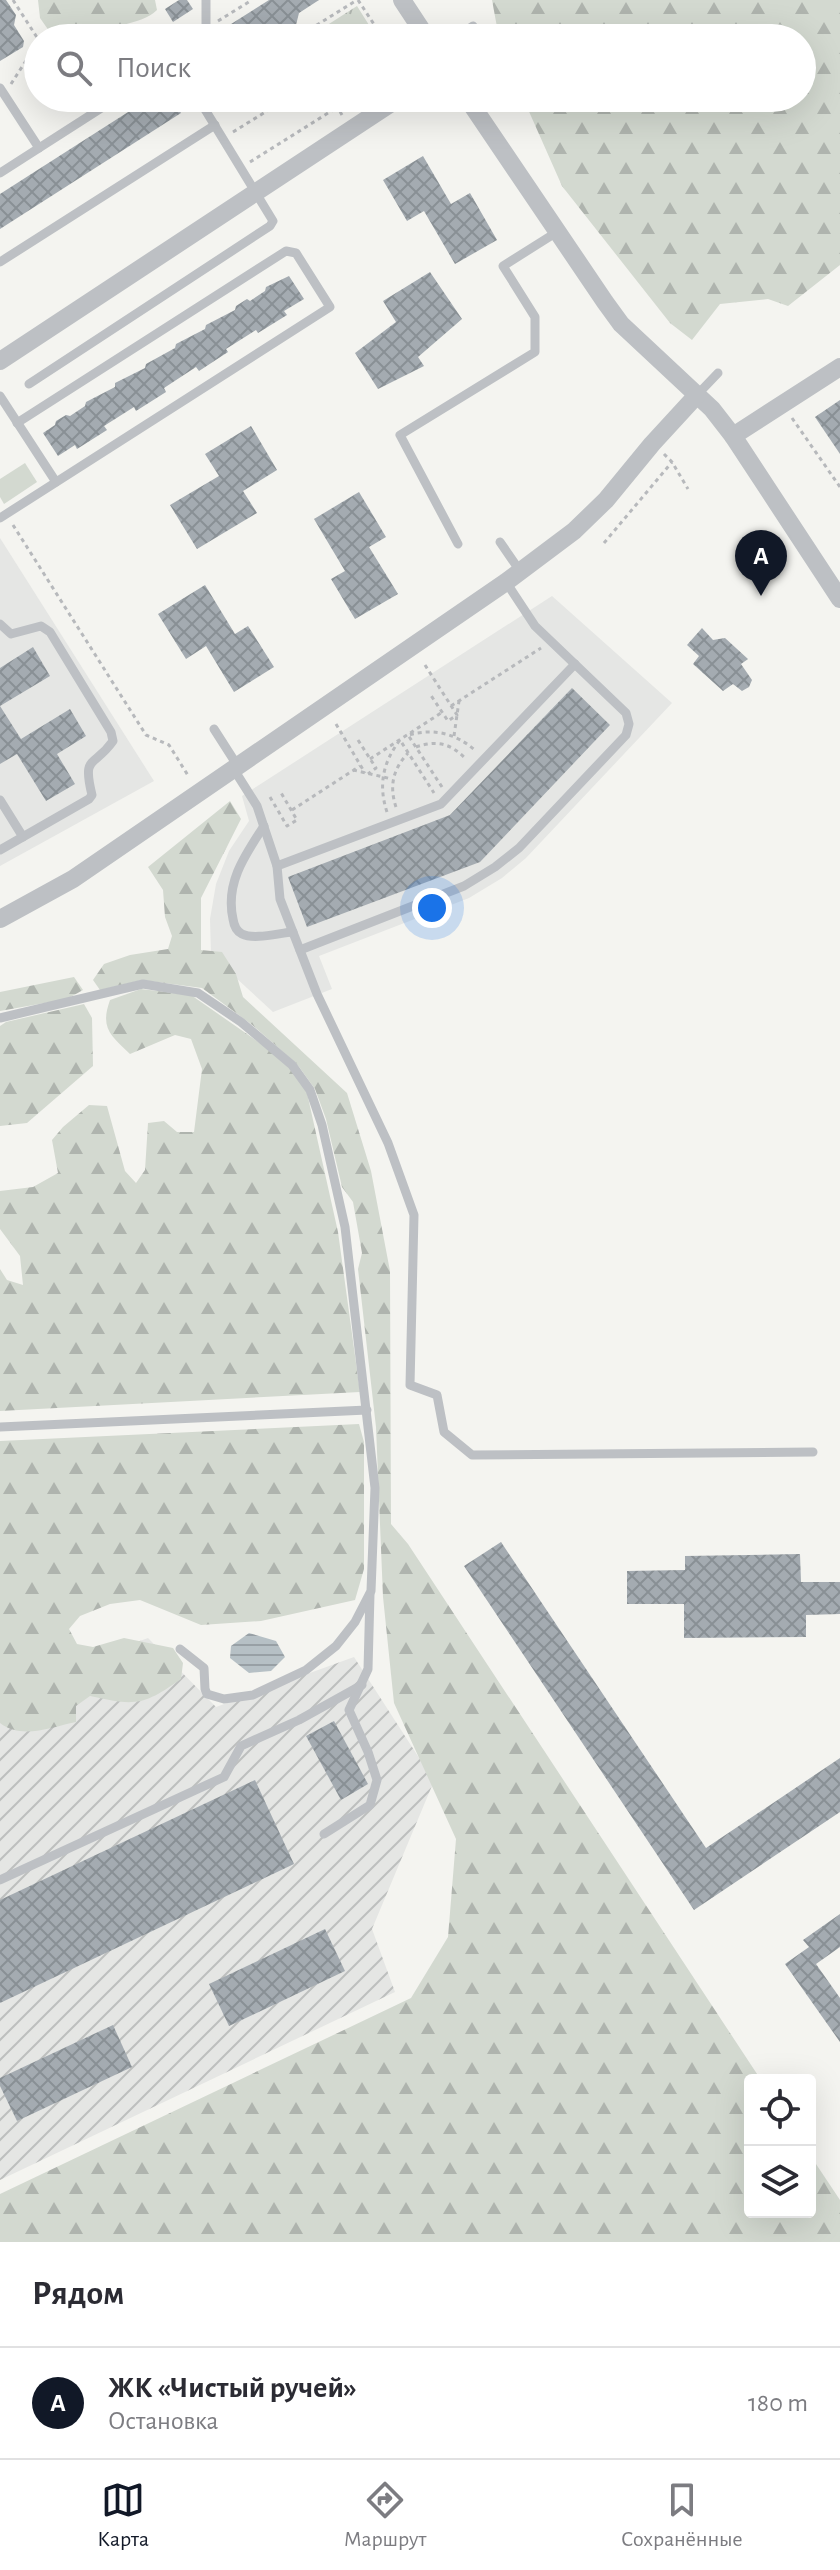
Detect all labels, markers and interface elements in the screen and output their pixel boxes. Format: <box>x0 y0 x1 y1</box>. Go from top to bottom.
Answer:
search box <box>24 24 816 112</box>
icon: search <box>52 46 96 90</box>
text: Поиск <box>116 53 191 83</box>
pin: A <box>735 530 787 596</box>
your location <box>412 888 452 928</box>
map controls <box>744 2074 816 2218</box>
button: locate <box>744 2074 816 2146</box>
button: layers <box>744 2146 816 2218</box>
text: Рядом <box>32 2277 124 2311</box>
text: ЖК «Чистый ручей» <box>108 2373 357 2403</box>
text: A <box>50 2390 66 2416</box>
text: 180 m <box>748 2390 808 2416</box>
text: Остановка <box>108 2408 218 2434</box>
tab: Карта <box>97 2478 149 2552</box>
tab: Маршрут <box>344 2478 426 2552</box>
tab: Сохранённые <box>621 2478 743 2552</box>

